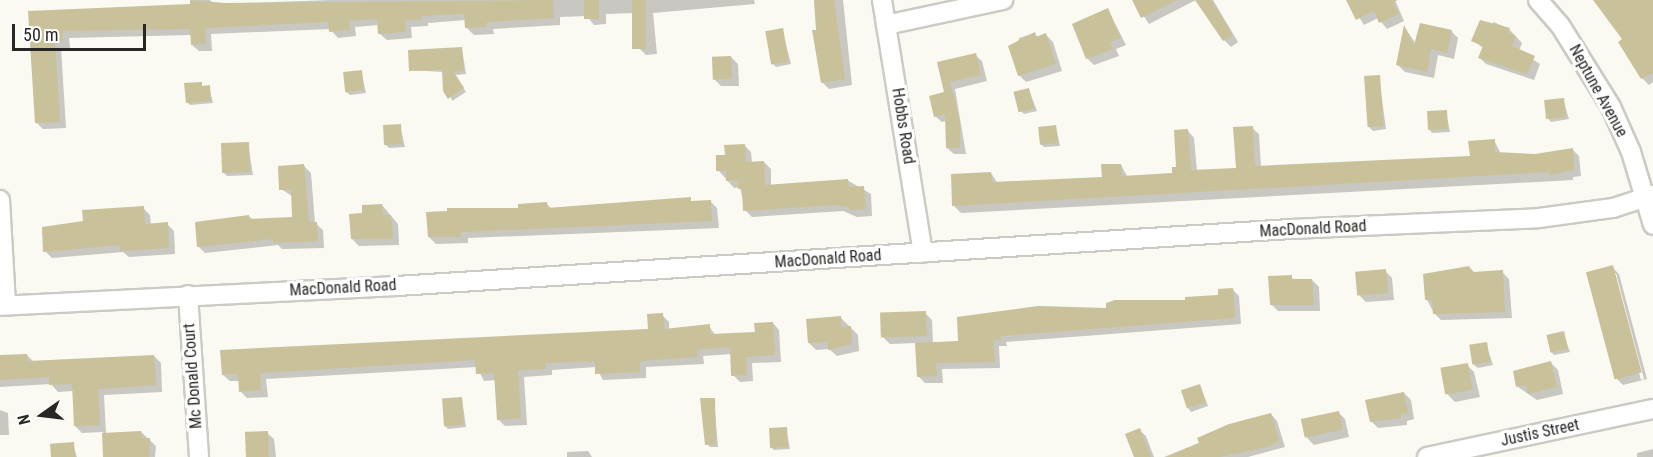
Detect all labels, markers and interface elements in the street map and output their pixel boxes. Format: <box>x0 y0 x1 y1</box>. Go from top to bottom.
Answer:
scale bar <box>15 12 148 50</box>
text: 50 m <box>23 24 58 45</box>
street label: Neptune Avenue <box>1565 41 1631 141</box>
street label: Hobbs Road <box>888 87 918 165</box>
street label: MacDonald Road <box>1259 217 1367 241</box>
street label: MacDonald Road <box>774 246 882 272</box>
street label: MacDonald Road <box>289 276 397 300</box>
street label: Mc Donald Court <box>180 323 206 429</box>
north arrow <box>12 385 72 445</box>
text: N <box>14 412 34 427</box>
street label: Justis Street <box>1499 415 1581 451</box>

